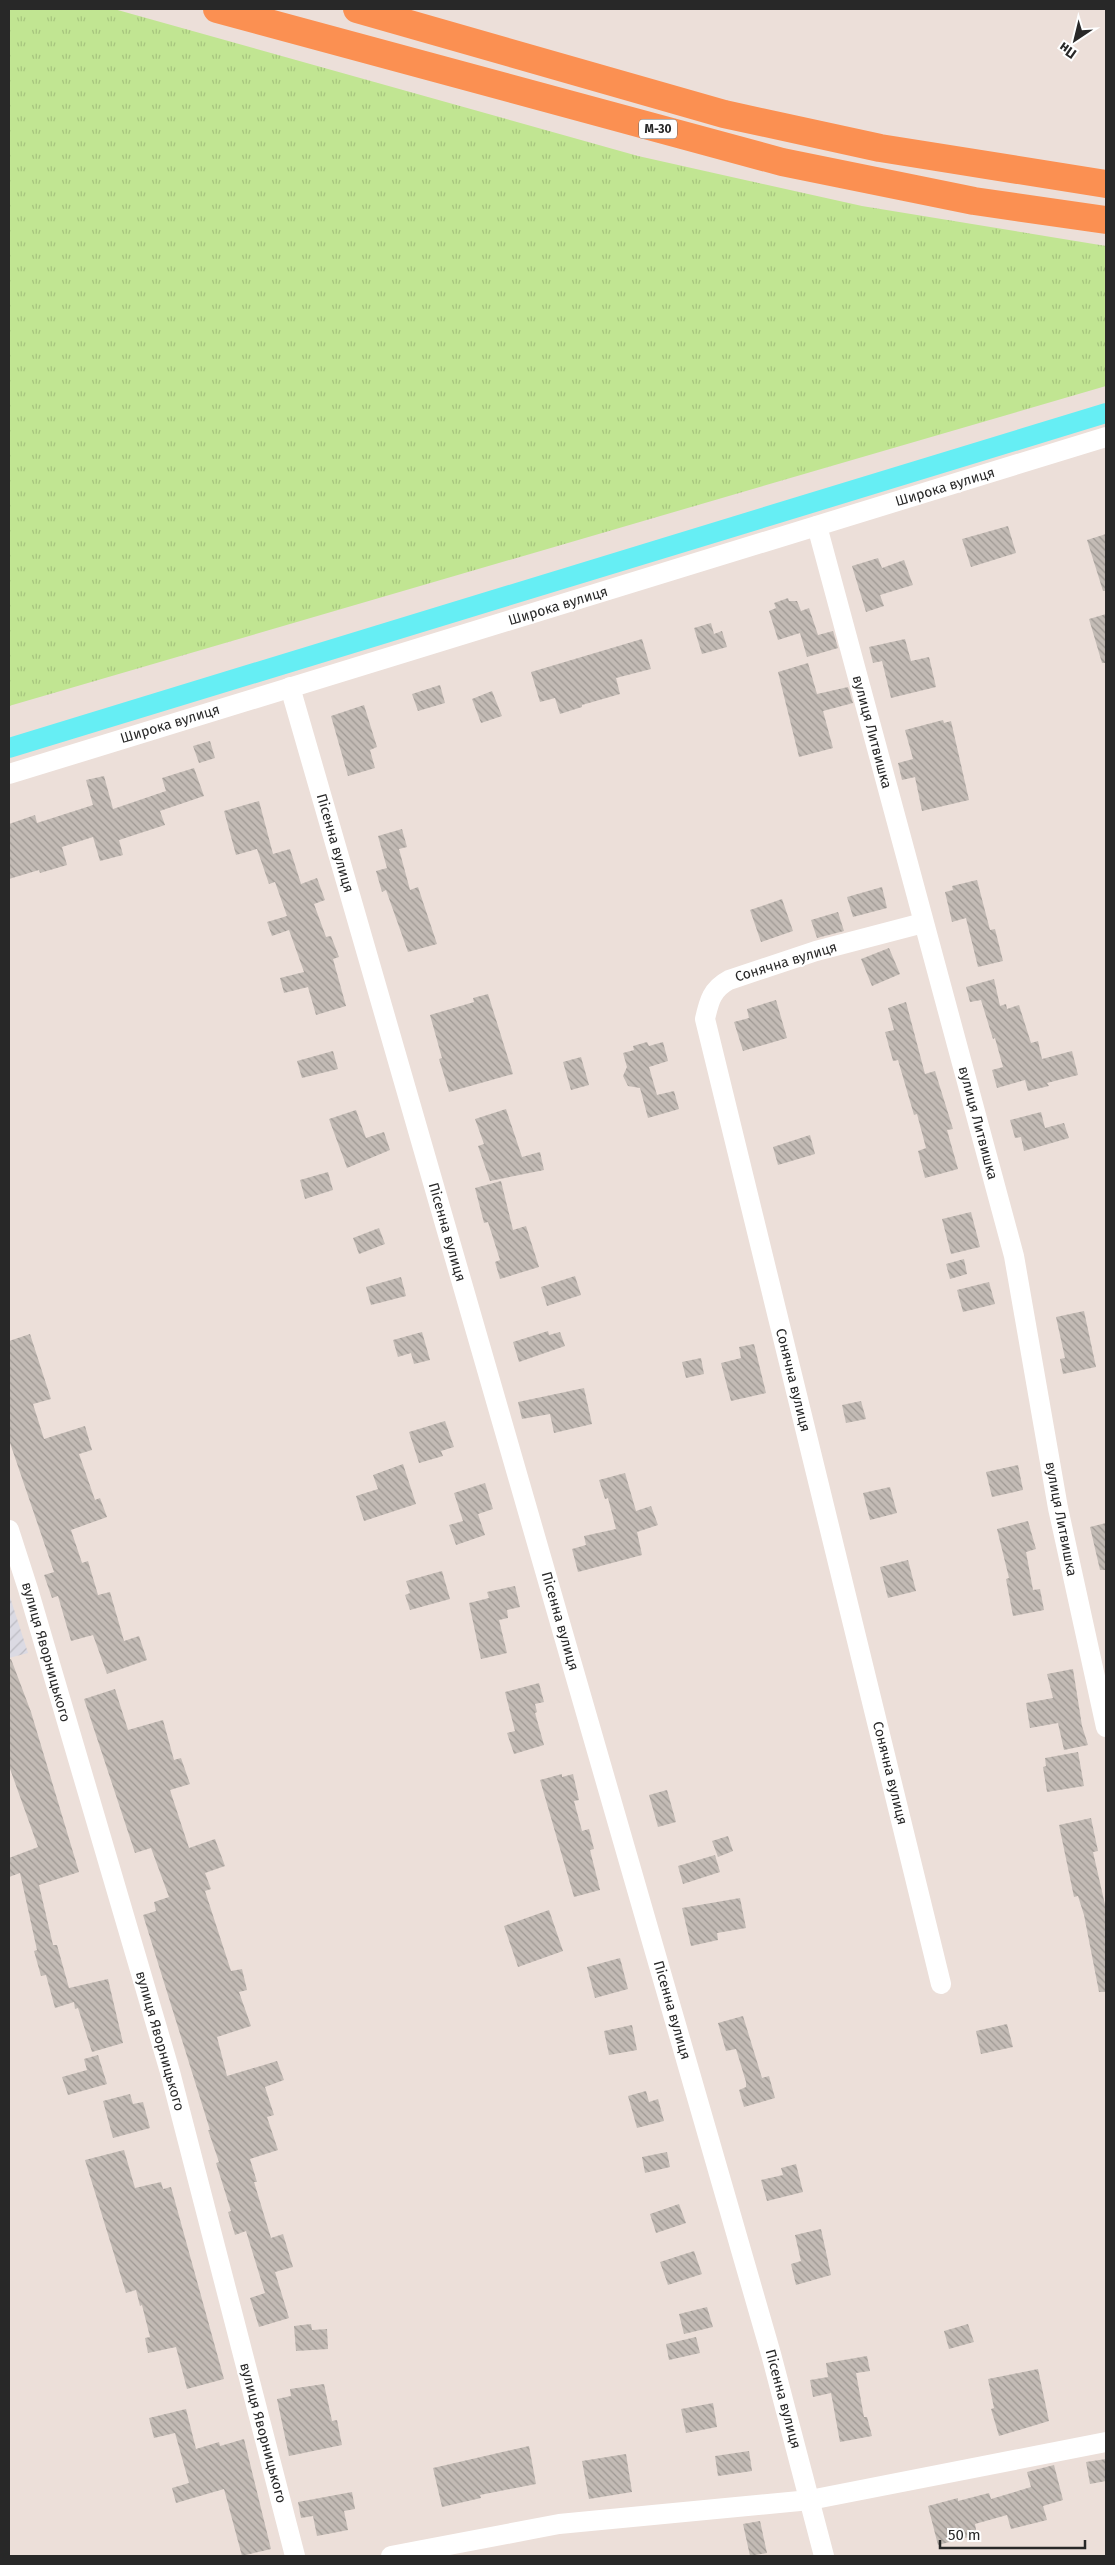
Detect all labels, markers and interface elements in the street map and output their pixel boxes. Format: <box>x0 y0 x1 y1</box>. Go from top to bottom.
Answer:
north arrow <box>1050 15 1100 65</box>
text: Пн <box>1056 38 1080 62</box>
road number: М-30 <box>639 120 677 138</box>
street label: Широка вулиця <box>893 464 997 510</box>
street label: Широка вулиця <box>506 583 610 629</box>
street label: вулиця Литвишка <box>849 673 895 791</box>
street label: Широка вулиця <box>118 701 222 747</box>
street label: Пісенна вулиця <box>313 792 357 894</box>
street label: Сонячна вулиця <box>733 938 839 986</box>
street label: вулиця Литвишка <box>955 1064 1001 1182</box>
street label: Пісенна вулиця <box>425 1181 469 1283</box>
street label: Сонячна вулиця <box>772 1327 814 1433</box>
street label: вулиця Литвишка <box>1042 1460 1080 1578</box>
street label: Пісенна вулиця <box>538 1570 582 1672</box>
street label: вулиця Яворницького <box>18 1580 74 1724</box>
street label: Сонячна вулиця <box>869 1720 911 1826</box>
street label: Пісенна вулиця <box>650 1959 694 2061</box>
street label: вулиця Яворницького <box>132 1969 188 2113</box>
street label: Пісенна вулиця <box>762 2347 804 2451</box>
street label: вулиця Яворницького <box>236 2361 290 2505</box>
scale bar <box>940 2518 1085 2550</box>
text: 50 m <box>948 2526 981 2544</box>

